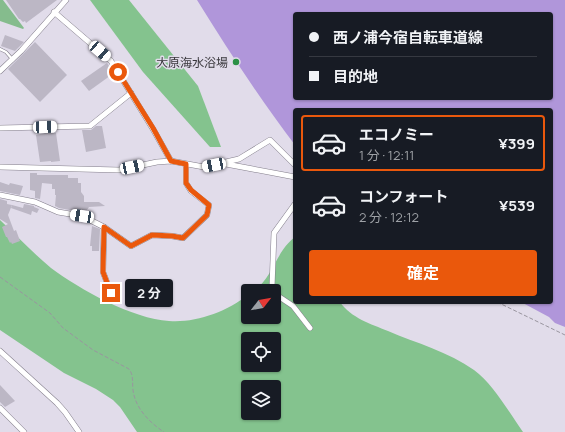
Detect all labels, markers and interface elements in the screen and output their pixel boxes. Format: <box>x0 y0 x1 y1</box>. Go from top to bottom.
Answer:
text: 西ノ浦今宿自転車道線 <box>333 27 483 48</box>
car <box>87 39 113 63</box>
place label: 大原海水浴場 <box>156 54 228 71</box>
marker: 大原海水浴場 <box>231 57 241 67</box>
route start <box>109 63 127 81</box>
text: 目的地 <box>333 66 378 87</box>
car <box>33 121 57 133</box>
text: エコノミー <box>359 124 434 145</box>
icon: car <box>311 125 347 161</box>
text: ¥399 <box>498 133 535 154</box>
text: 1 分 · 12:11 <box>359 146 414 164</box>
car <box>201 157 227 173</box>
car <box>119 159 145 175</box>
text: コンフォート <box>359 186 449 207</box>
icon: car <box>311 187 347 223</box>
text: ¥539 <box>499 195 535 216</box>
car <box>69 208 95 224</box>
text: 2 分 · 12:12 <box>359 208 419 226</box>
button: 確定 <box>309 250 537 296</box>
callout: 2 分 <box>125 279 173 307</box>
route end <box>102 284 120 302</box>
text: 2 分 <box>137 284 161 302</box>
north arrow <box>241 284 281 324</box>
map controls <box>241 284 281 420</box>
button: locate <box>241 332 281 372</box>
button: layers <box>241 380 281 420</box>

